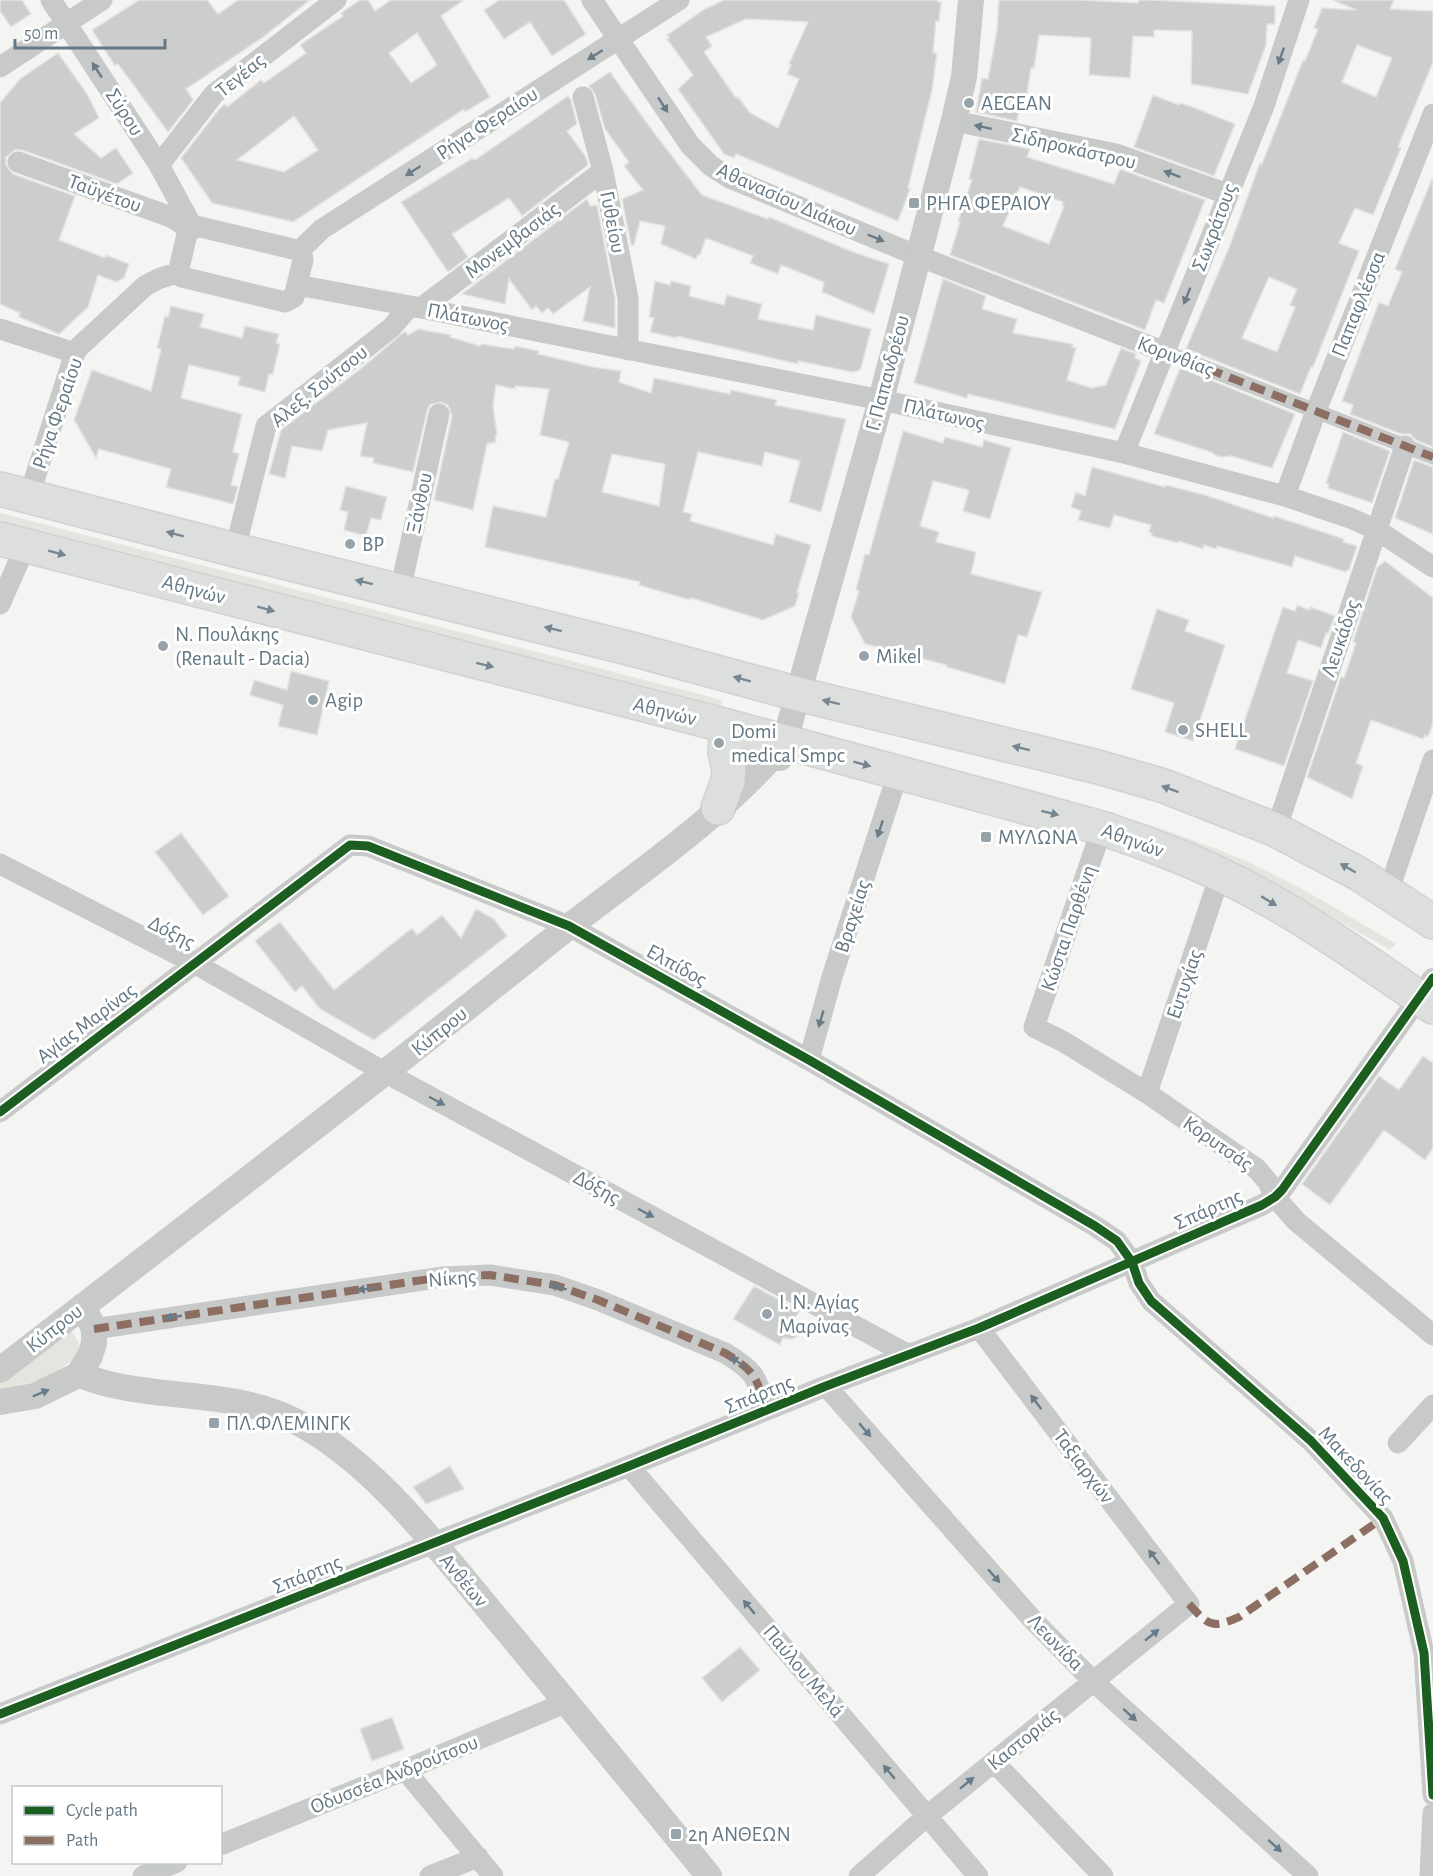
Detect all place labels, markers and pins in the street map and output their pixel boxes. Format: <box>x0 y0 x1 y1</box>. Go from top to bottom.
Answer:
place label: AEGEAN <box>981 93 1052 114</box>
marker: AEGEAN <box>962 96 976 110</box>
place label: ΡΗΓΑ ΦΕΡΑΙΟΥ <box>926 193 1051 214</box>
marker: ΡΗΓΑ ΦΕΡΑΙΟΥ <box>907 196 921 210</box>
place label: BP <box>362 534 384 555</box>
marker: BP <box>343 537 357 551</box>
place label: Ν. Πουλάκης (Renault - Dacia) <box>175 624 311 669</box>
marker: Ν. Πουλάκης (Renault - Dacia) <box>156 639 170 653</box>
place label: Mikel <box>876 646 922 667</box>
marker: Mikel <box>857 649 871 663</box>
place label: Agip <box>325 690 363 711</box>
marker: Agip <box>306 693 320 707</box>
place label: SHELL <box>1195 720 1247 741</box>
place label: Domi medical Smpc <box>731 721 845 766</box>
marker: SHELL <box>1176 723 1190 737</box>
marker: Domi medical Smpc <box>712 736 726 750</box>
place label: ΜΥΛΩΝΑ <box>998 827 1078 848</box>
marker: ΜΥΛΩΝΑ <box>979 830 993 844</box>
place label: Ι. Ν. Αγίας Μαρίνας <box>779 1292 859 1337</box>
marker: Ι. Ν. Αγίας Μαρίνας <box>760 1307 774 1321</box>
place label: ΠΛ.ΦΛΕΜΙΝΓΚ <box>226 1413 351 1434</box>
marker: ΠΛ.ΦΛΕΜΙΝΓΚ <box>207 1416 221 1430</box>
place label: 2η ΑΝΘΕΩΝ <box>688 1824 791 1845</box>
marker: 2η ΑΝΘΕΩΝ <box>669 1827 683 1841</box>

